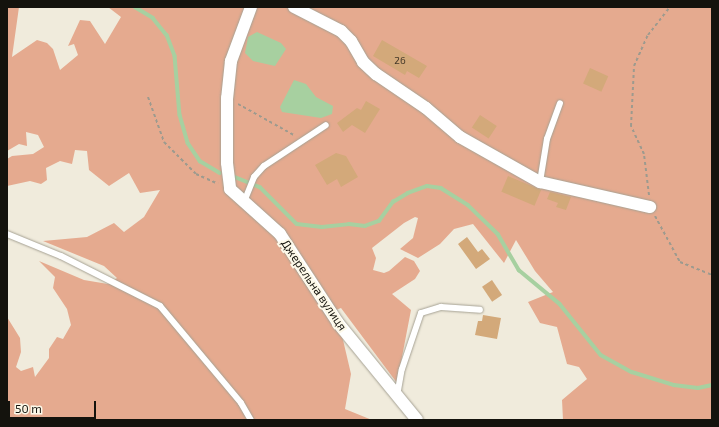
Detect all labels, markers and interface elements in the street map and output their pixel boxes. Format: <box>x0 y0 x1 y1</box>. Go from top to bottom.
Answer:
house number: 26 <box>394 55 406 67</box>
street label: Джерельна вулиця <box>278 237 350 333</box>
scale bar <box>10 393 98 419</box>
text: 50 m <box>15 401 42 415</box>

